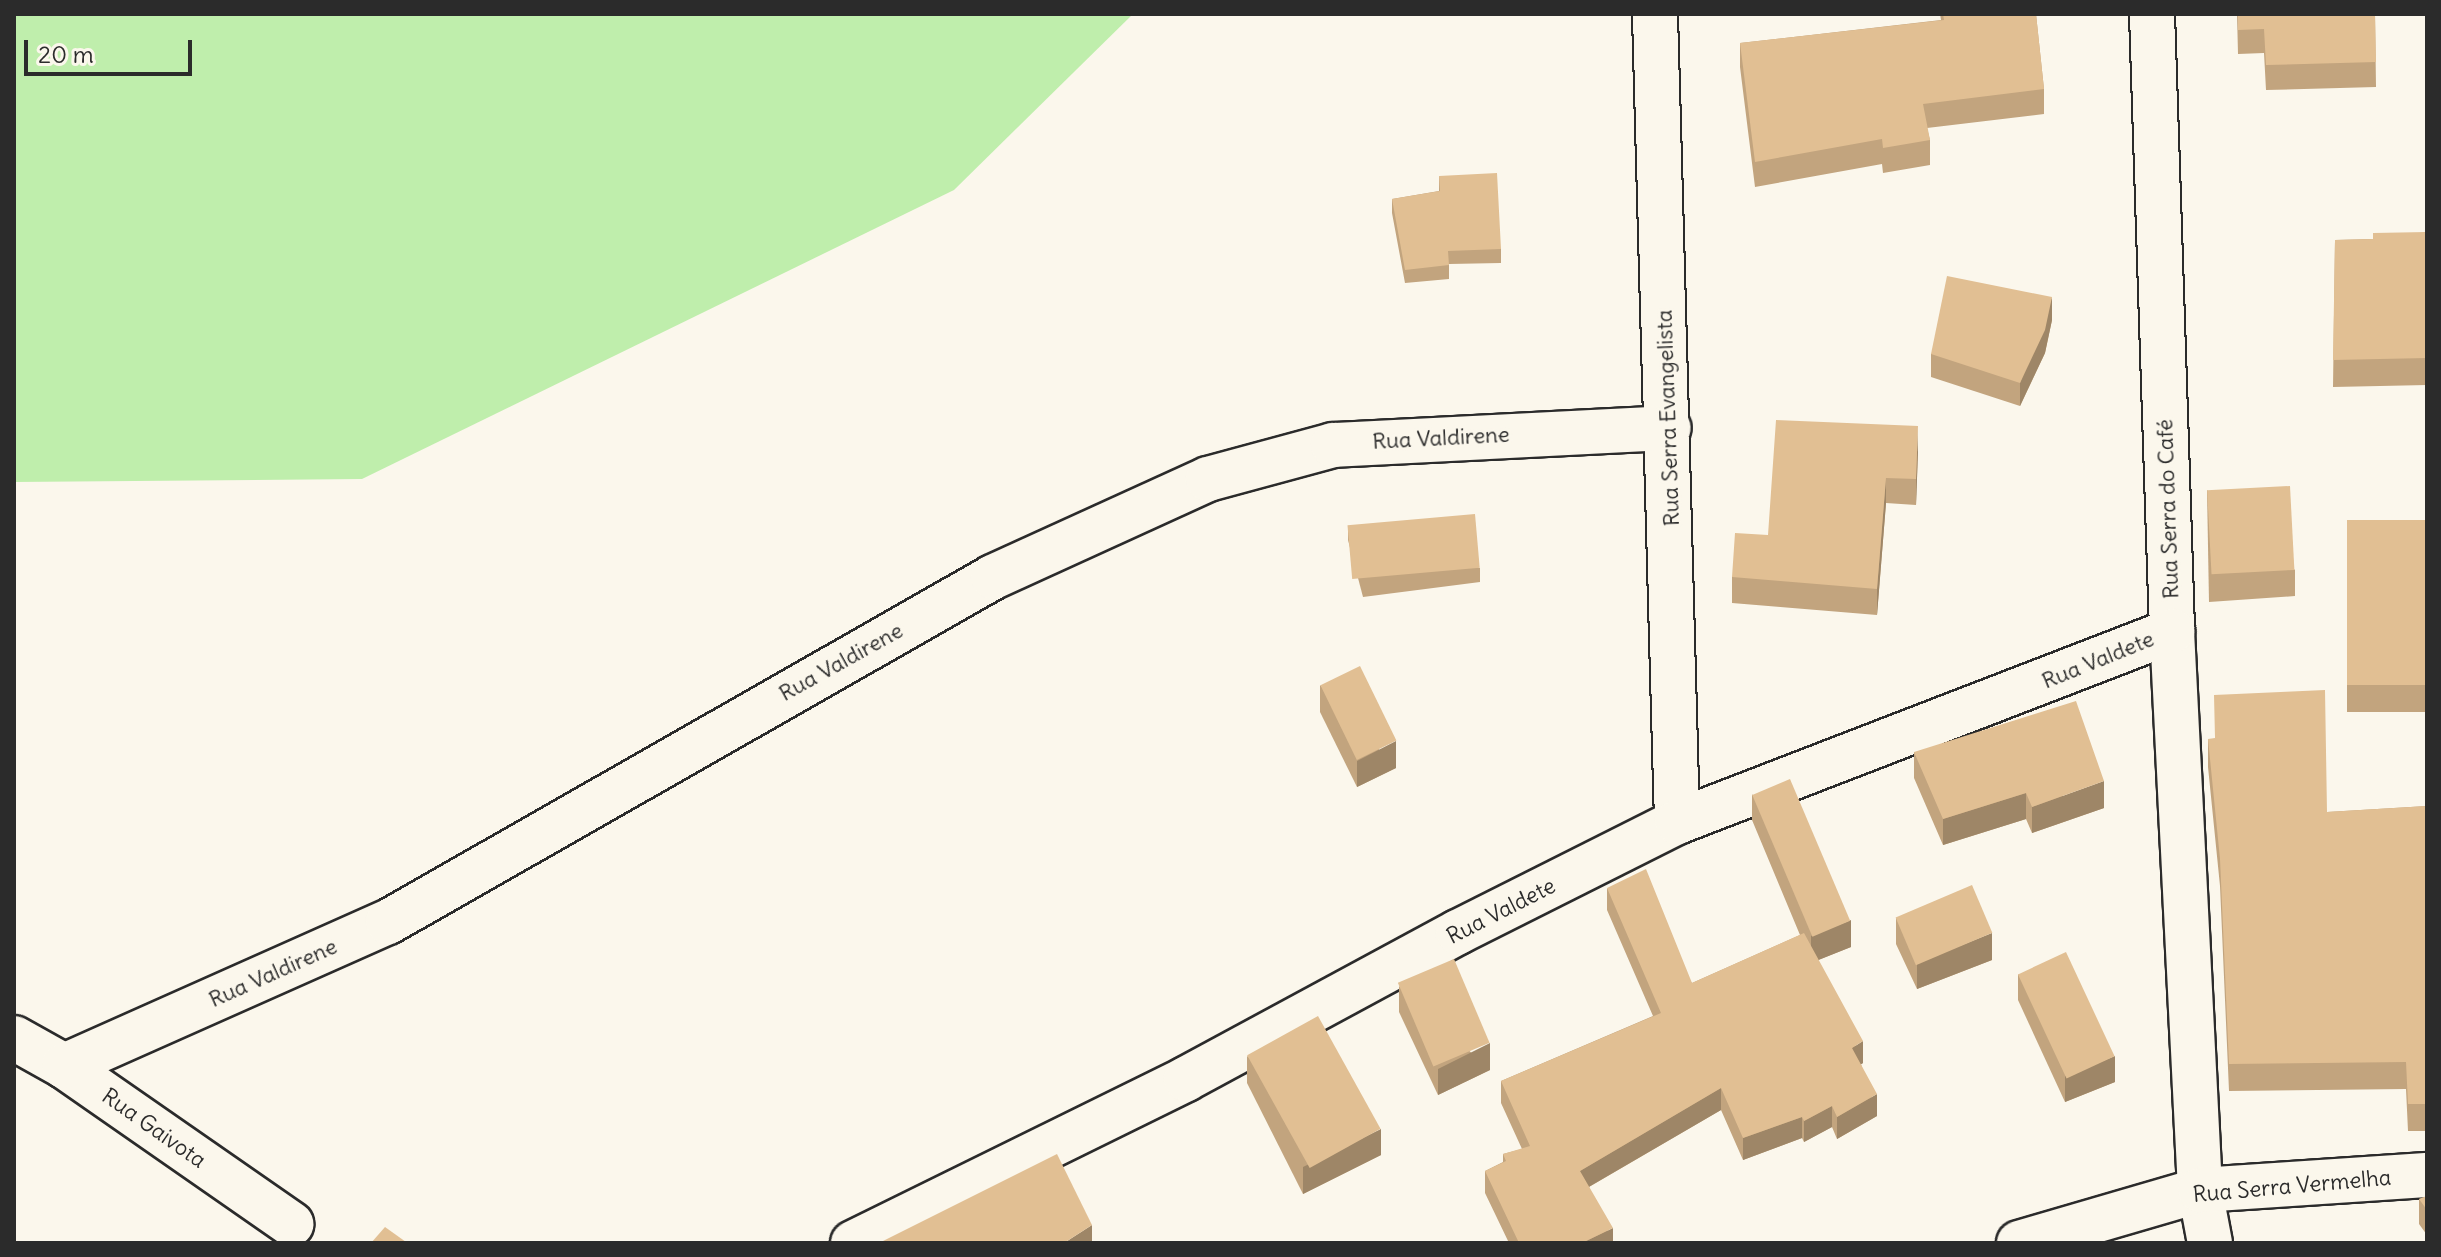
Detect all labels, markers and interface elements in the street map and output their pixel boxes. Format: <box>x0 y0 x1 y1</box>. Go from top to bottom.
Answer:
scale bar <box>28 24 196 74</box>
text: 20 m <box>38 39 94 69</box>
street label: Rua Serra Evangelista <box>1651 309 1685 527</box>
street label: Rua Serra do Café <box>2152 419 2184 599</box>
street label: Rua Valdirene <box>1372 421 1510 455</box>
street label: Rua Valdirene <box>775 617 907 707</box>
street label: Rua Valdete <box>2038 626 2158 694</box>
street label: Rua Valdete <box>1442 872 1560 950</box>
street label: Rua Valdirene <box>205 933 341 1013</box>
street label: Rua Gaivota <box>97 1083 211 1173</box>
street label: Rua Serra Vermelha <box>2192 1164 2392 1208</box>

